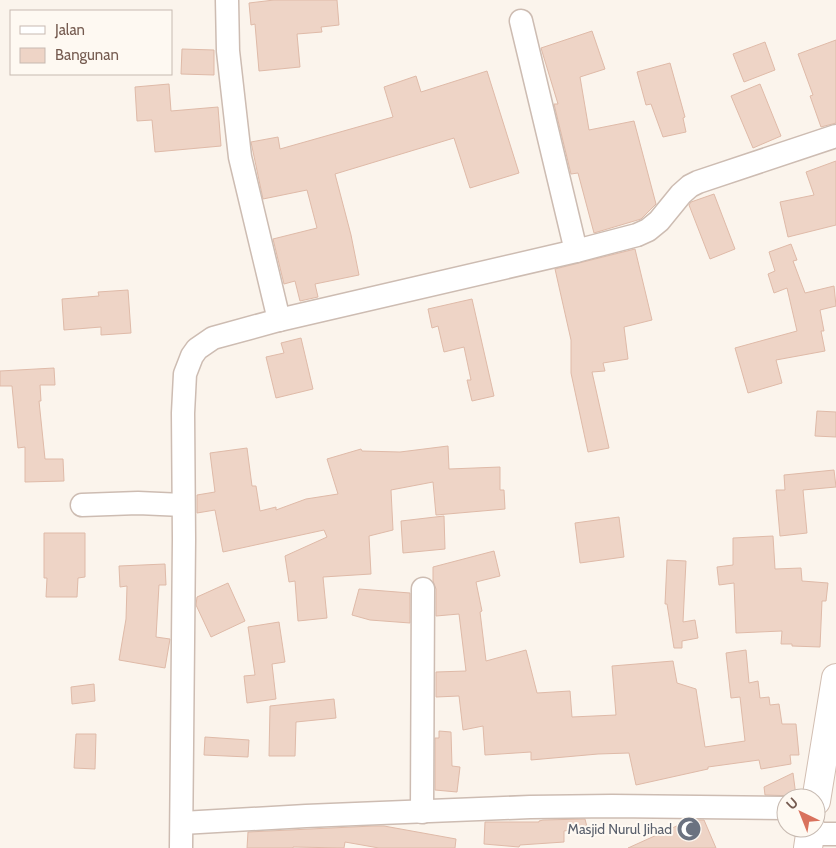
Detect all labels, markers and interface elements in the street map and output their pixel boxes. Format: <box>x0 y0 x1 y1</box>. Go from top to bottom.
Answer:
legend <box>10 10 172 75</box>
text: Jalan <box>54 21 85 39</box>
text: Bangunan <box>55 46 119 64</box>
north arrow <box>776 788 826 838</box>
text: U <box>782 793 802 814</box>
mosque icon: Masjid Nurul Jihad <box>676 816 702 842</box>
place label: Masjid Nurul Jihad <box>568 820 672 838</box>

